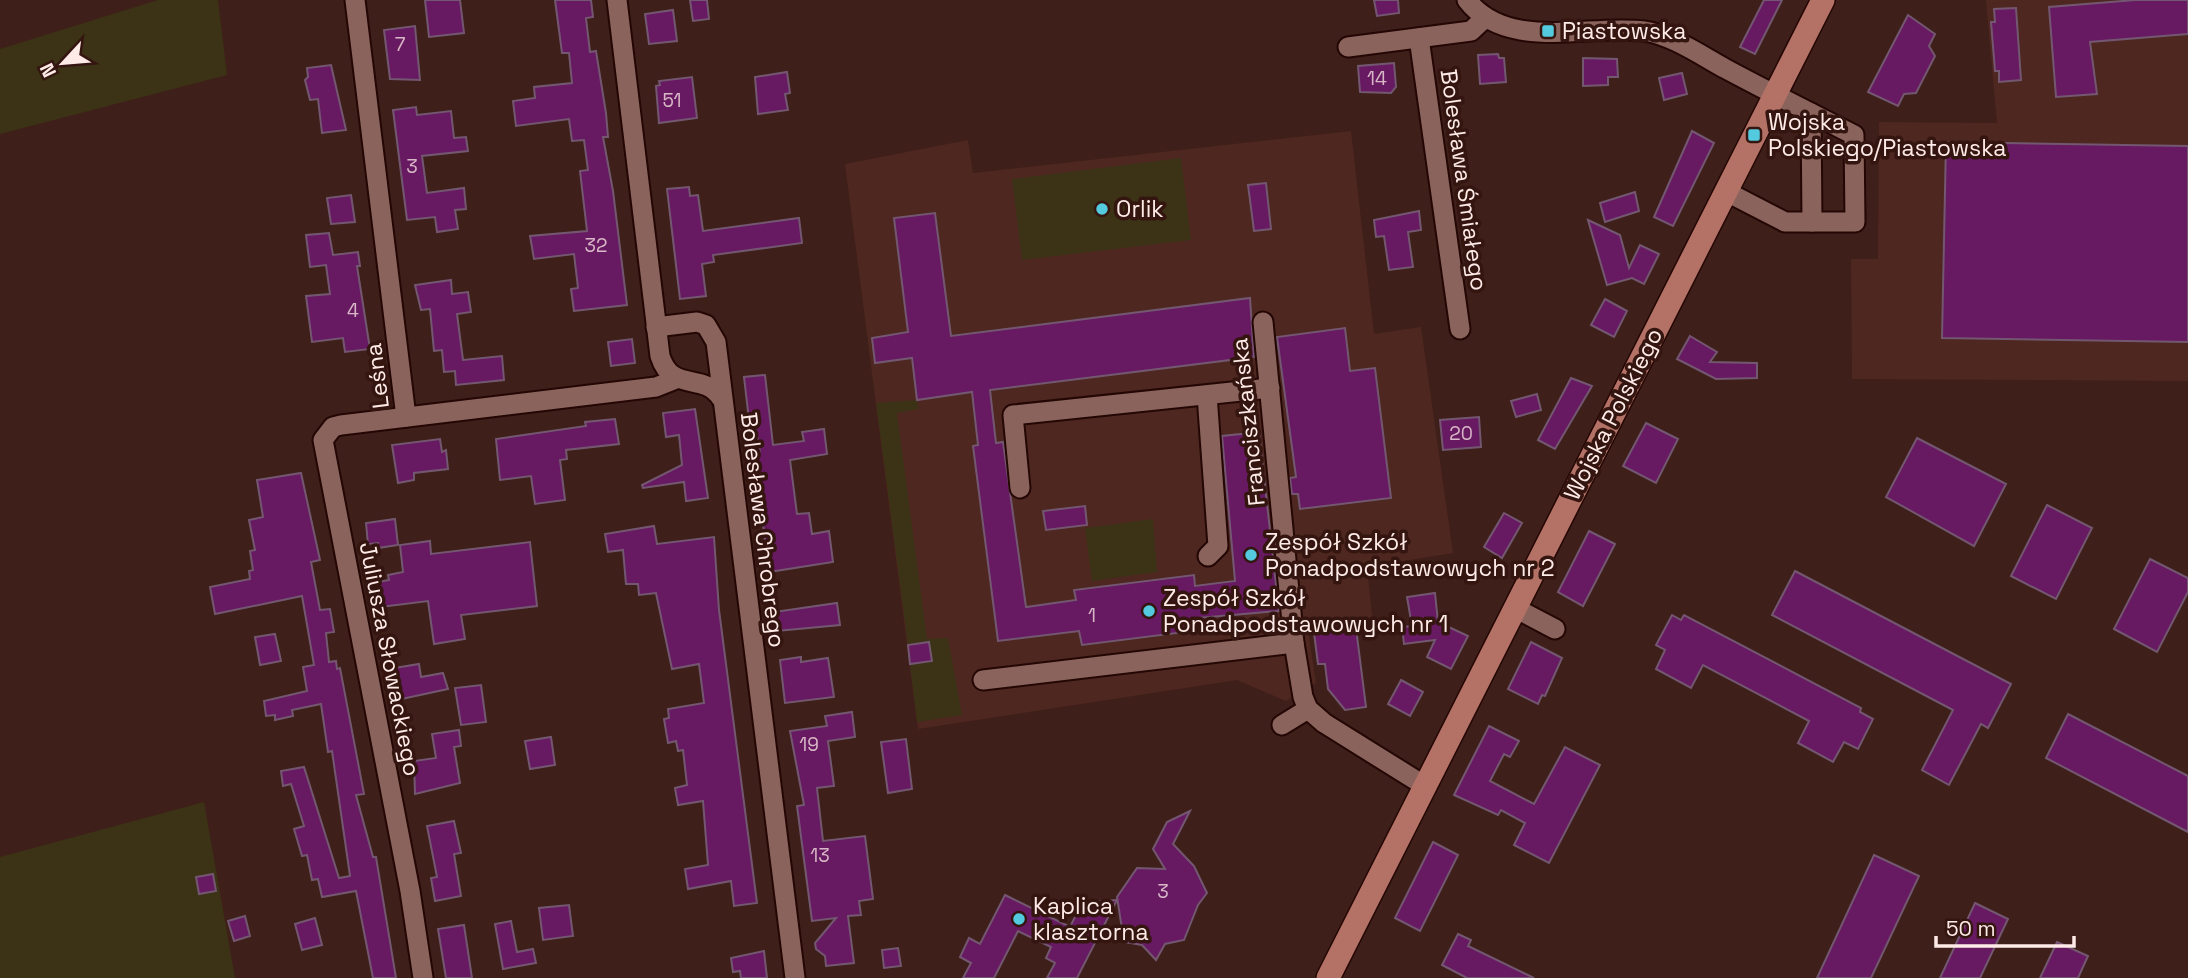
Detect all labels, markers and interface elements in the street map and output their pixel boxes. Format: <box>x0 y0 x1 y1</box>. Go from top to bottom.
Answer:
place label: Piastowska <box>1562 16 1686 46</box>
marker: Piastowska <box>1540 23 1556 39</box>
north arrow <box>28 28 98 98</box>
house number: 7 <box>395 32 406 57</box>
text: N <box>34 59 62 81</box>
house number: 14 <box>1367 66 1387 91</box>
street label: Bolesława Śmiałego <box>1434 67 1494 293</box>
house number: 51 <box>662 88 682 113</box>
place label: Wojska Polskiego/Piastowska <box>1768 107 2007 163</box>
marker: Wojska Polskiego/Piastowska <box>1746 127 1762 143</box>
house number: 3 <box>406 154 418 179</box>
place label: Orlik <box>1116 194 1164 224</box>
marker: Orlik <box>1094 201 1110 217</box>
house number: 32 <box>585 233 607 258</box>
house number: 4 <box>347 298 359 323</box>
street label: Wojska Polskiego <box>1557 323 1669 505</box>
street label: Franciszkańska <box>1224 337 1272 507</box>
street label: Leśna <box>358 342 396 410</box>
street label: Bolesława Chrobrego <box>734 411 792 649</box>
house number: 20 <box>1449 421 1473 446</box>
place label: Zespół Szkół Ponadpodstawowych nr 2 <box>1265 527 1555 583</box>
street label: Juliusza Słowackiego <box>353 539 427 779</box>
marker: Zespół Szkół Ponadpodstawowych nr 2 <box>1243 547 1259 563</box>
place label: Zespół Szkół Ponadpodstawowych nr 1 <box>1163 583 1448 639</box>
house number: 1 <box>1088 603 1096 628</box>
marker: Zespół Szkół Ponadpodstawowych nr 1 <box>1141 603 1157 619</box>
house number: 19 <box>799 732 819 757</box>
house number: 13 <box>810 843 830 868</box>
house number: 3 <box>1157 879 1169 904</box>
place label: Kaplica klasztorna <box>1033 891 1149 947</box>
scale bar <box>1936 904 2074 948</box>
marker: Kaplica klasztorna <box>1011 911 1027 927</box>
text: 50 m <box>1946 915 1996 942</box>

